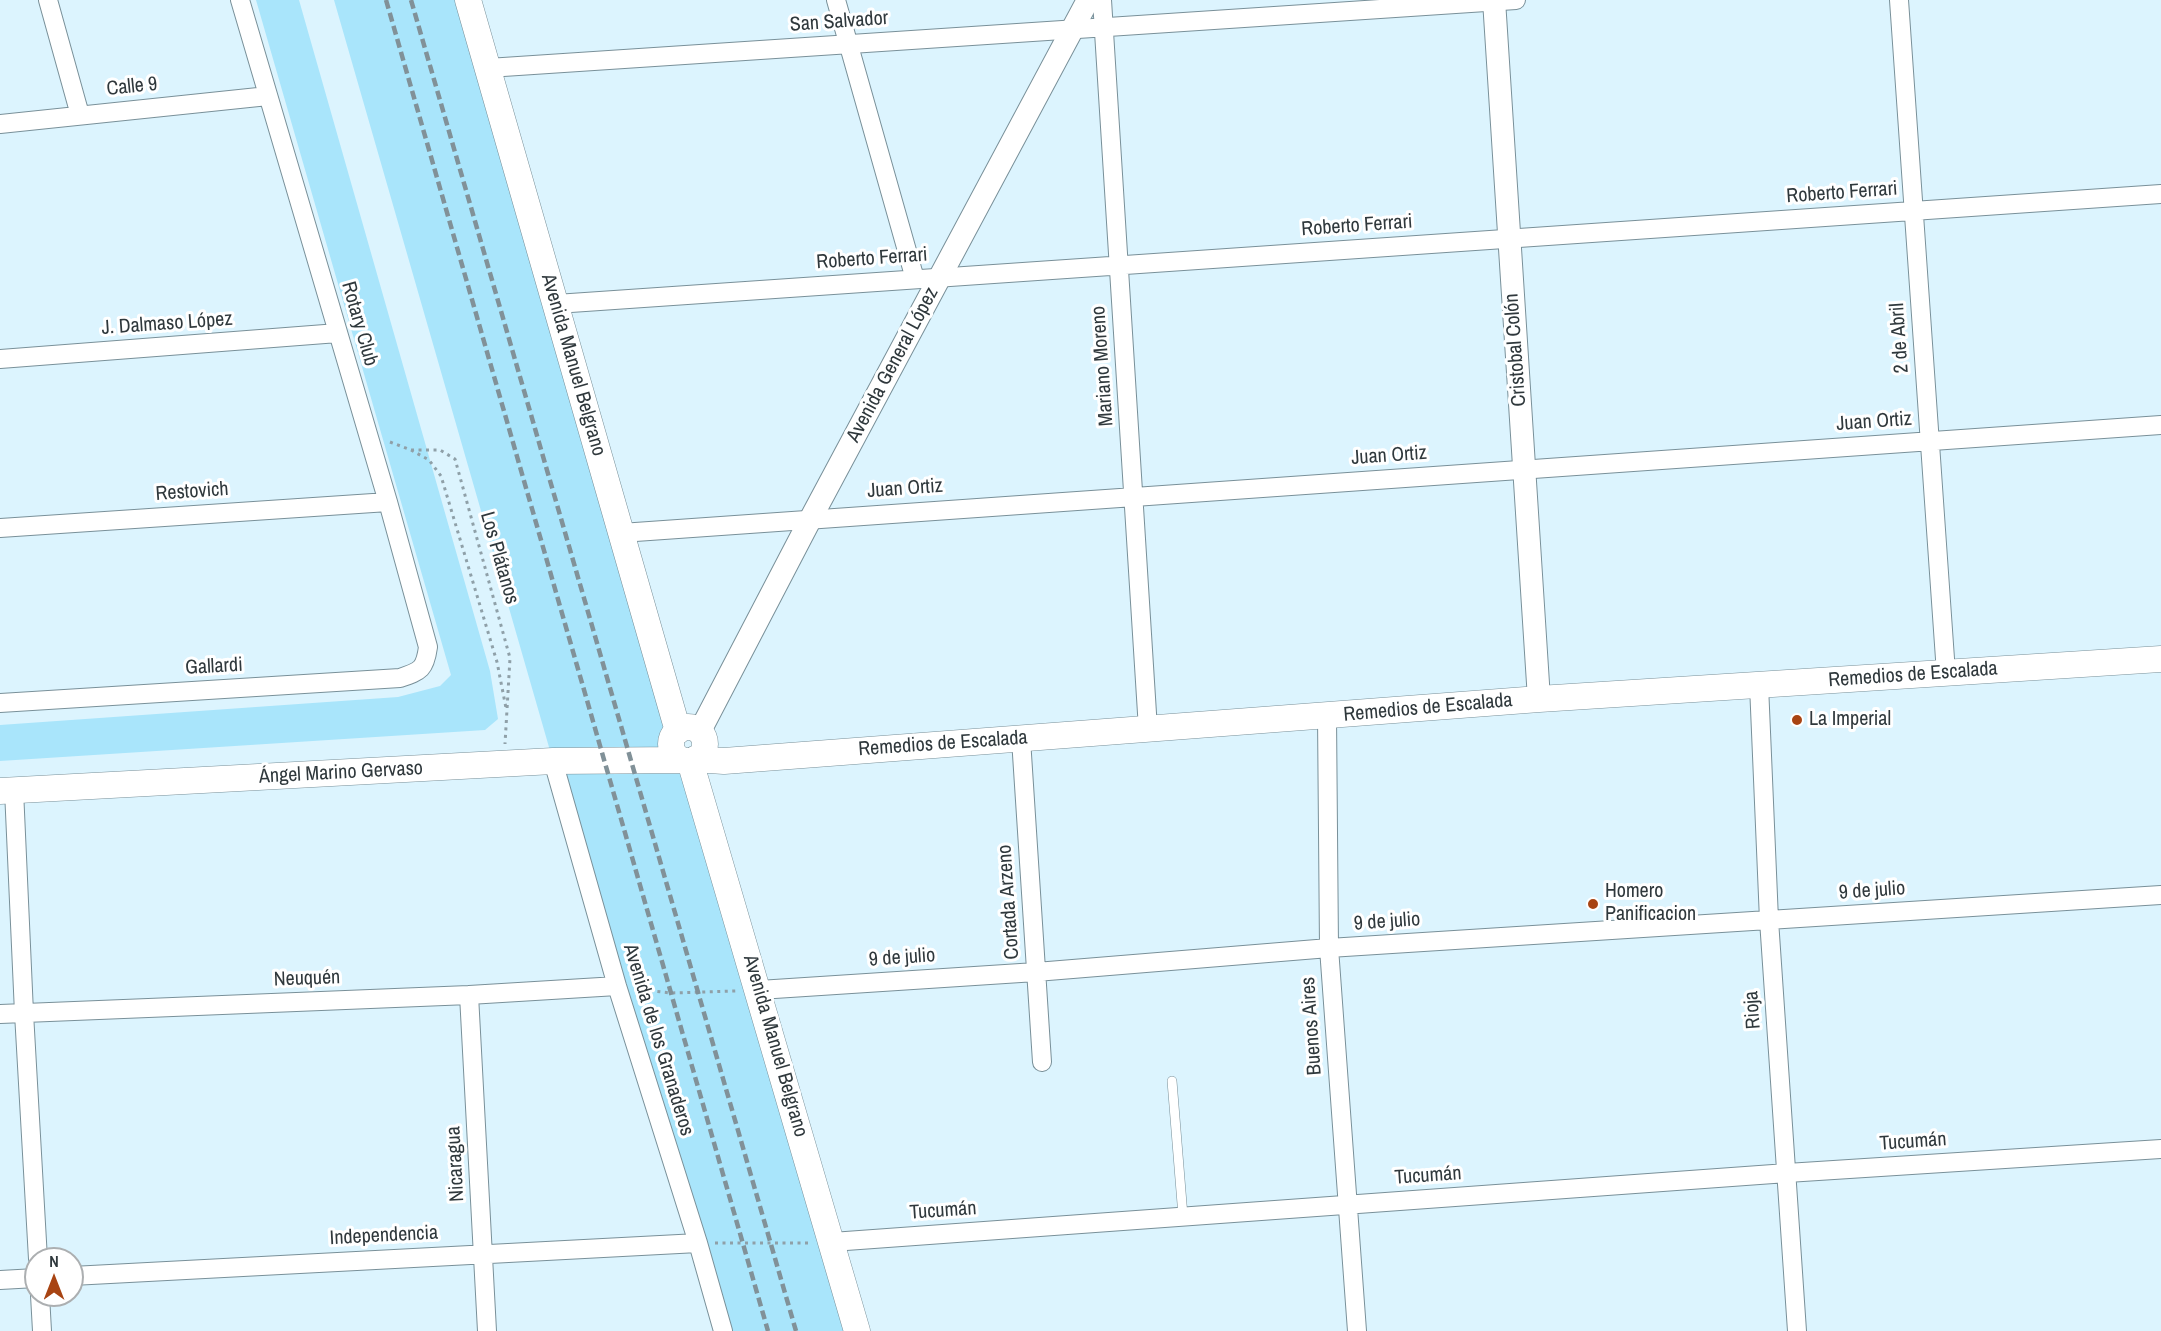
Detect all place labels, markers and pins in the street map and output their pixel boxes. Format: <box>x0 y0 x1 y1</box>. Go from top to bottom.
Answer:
place label: La Imperial <box>1809 708 1891 732</box>
marker: La Imperial <box>1790 713 1804 727</box>
place label: Homero Panificacion <box>1605 880 1696 927</box>
marker: Homero Panificacion <box>1586 897 1600 911</box>

